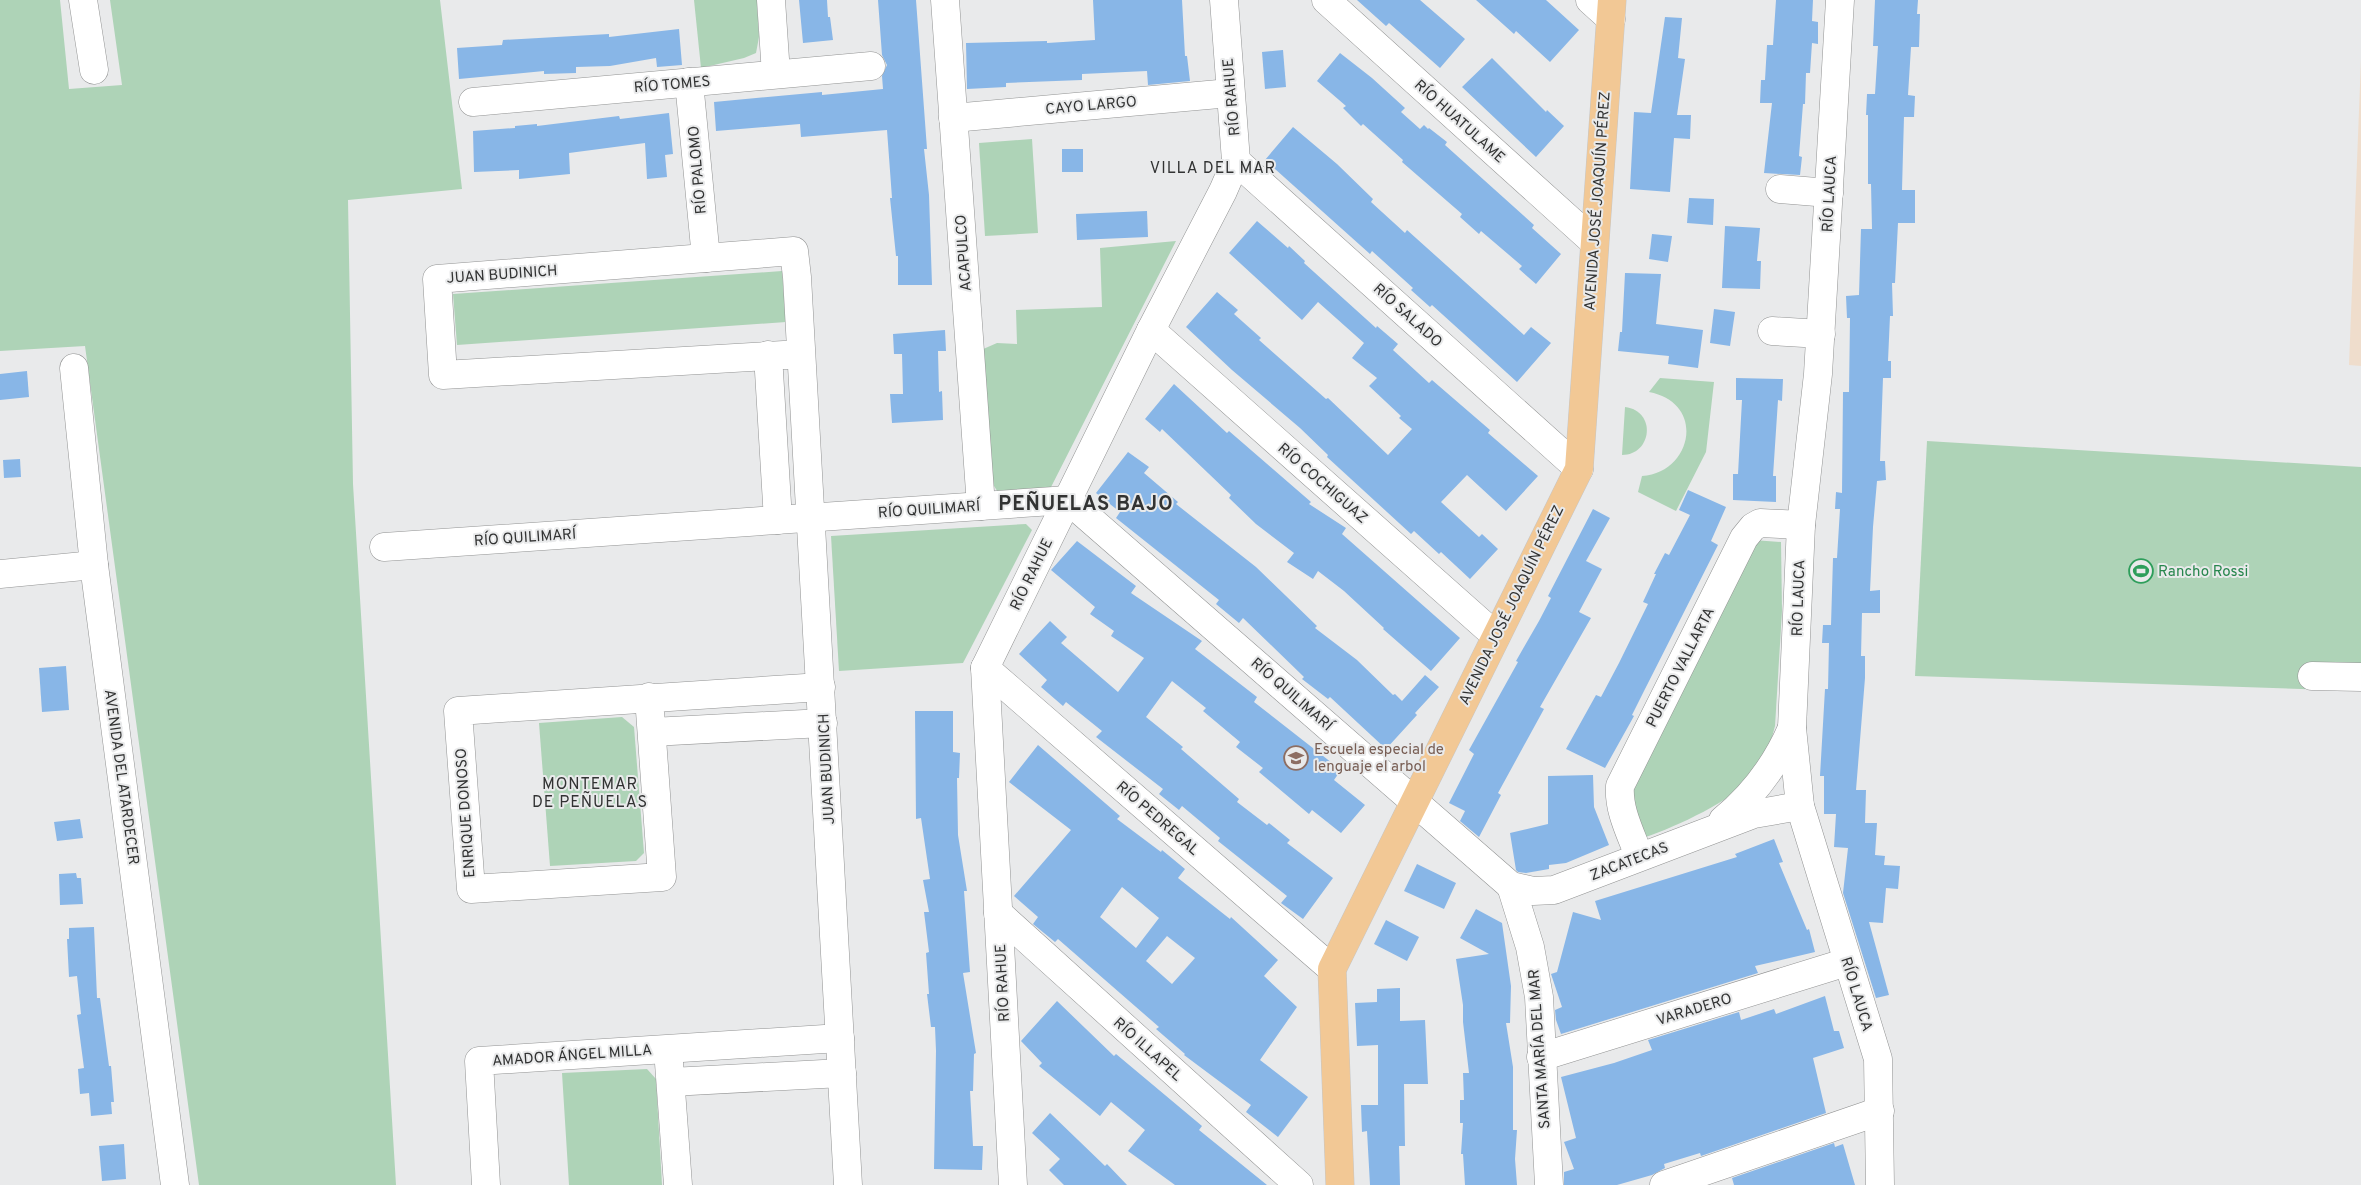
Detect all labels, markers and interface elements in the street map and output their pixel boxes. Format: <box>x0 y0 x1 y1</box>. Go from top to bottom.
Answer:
street label: RÍO RAHUE <box>1219 57 1245 137</box>
street label: RÍO TOMES <box>633 72 711 98</box>
street label: RÍO HUATULAME <box>1410 76 1509 168</box>
street label: AVENIDA JOSÉ JOAQUÍN PÉREZ <box>1580 91 1616 311</box>
street label: CAYO LARGO <box>1045 93 1138 120</box>
street label: RÍO PALOMO <box>684 125 712 215</box>
street label: RÍO LAUCA <box>1818 155 1842 233</box>
district label: VILLA DEL MAR <box>1150 159 1276 179</box>
street label: ACAPULCO <box>952 214 977 292</box>
street label: JUAN BUDINICH <box>446 262 558 289</box>
street label: RÍO SALADO <box>1368 279 1446 352</box>
street label: RÍO COCHIGUAZ <box>1273 439 1372 528</box>
district label: PEÑUELAS BAJO <box>998 491 1174 518</box>
street label: RÍO QUILIMARÍ <box>877 496 983 524</box>
street label: AVENIDA JOSÉ JOAQUÍN PÉREZ <box>1455 502 1569 709</box>
street label: RÍO QUILIMARÍ <box>473 524 579 552</box>
street label: RÍO RAHUE <box>1006 535 1058 614</box>
sports icon: Rancho Rossi <box>2128 558 2154 584</box>
street label: RÍO LAUCA <box>1788 559 1810 637</box>
place label: Rancho Rossi <box>2158 563 2248 582</box>
street label: PUERTO VALLARTA <box>1643 604 1720 731</box>
street label: RÍO QUILIMARÍ <box>1246 654 1338 737</box>
street label: AVENIDA DEL ATARDECER <box>99 688 142 866</box>
street label: JUAN BUDINICH <box>815 713 840 825</box>
place label: Escuela especial de lenguaje el arbol <box>1314 741 1444 777</box>
school or university icon: Escuela especial de lenguaje el arbol <box>1283 745 1309 771</box>
street label: ENRIQUE DONOSO <box>452 747 481 878</box>
district label: MONTEMAR DE PEÑUELAS <box>532 775 648 813</box>
street label: RÍO PEDREGAL <box>1112 777 1203 860</box>
street label: ZACATECAS <box>1588 839 1672 886</box>
street label: RÍO RAHUE <box>991 943 1015 1022</box>
street label: RÍO LAUCA <box>1835 955 1877 1034</box>
street label: SANTA MARÍA DEL MAR <box>1524 968 1556 1129</box>
street label: VARADERO <box>1654 990 1734 1031</box>
street label: RÍO ILLAPEL <box>1109 1013 1186 1086</box>
street label: AMADOR ÁNGEL MILLA <box>491 1040 653 1072</box>

